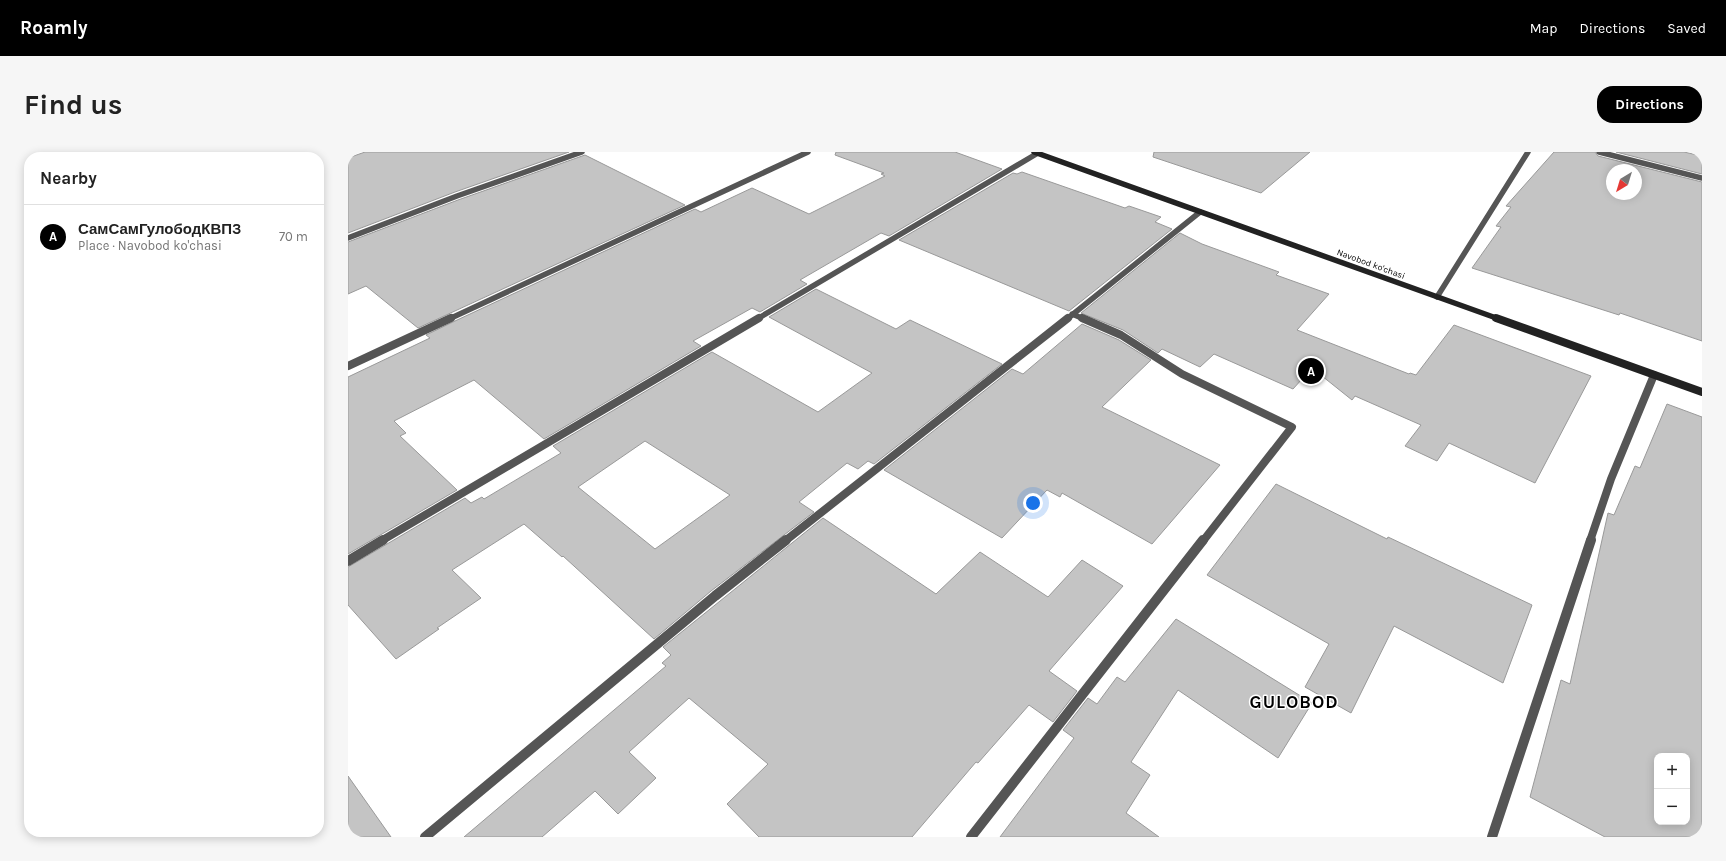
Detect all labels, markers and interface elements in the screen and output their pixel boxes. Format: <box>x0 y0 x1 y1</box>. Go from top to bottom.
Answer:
text: Roamly <box>20 17 87 39</box>
text: Map <box>1530 20 1558 37</box>
text: Directions <box>1580 20 1645 37</box>
text: Saved <box>1667 20 1706 37</box>
button: Directions <box>1597 86 1702 123</box>
text: Find us <box>24 88 123 121</box>
north arrow <box>1606 164 1642 200</box>
text: Nearby <box>40 168 97 188</box>
text: СамСамГулободКВП3 <box>78 220 241 238</box>
text: A <box>49 229 57 244</box>
text: 70 m <box>279 229 308 244</box>
text: Place · Navobod ko'chasi <box>78 238 222 253</box>
street label: Navobod ko'chasi <box>1335 247 1407 281</box>
pin: A <box>1298 356 1324 386</box>
your location <box>1023 493 1043 513</box>
district label: GULOBOD <box>1249 691 1339 713</box>
map controls <box>1654 753 1690 825</box>
button: + <box>1654 753 1690 789</box>
button: − <box>1654 789 1690 825</box>

